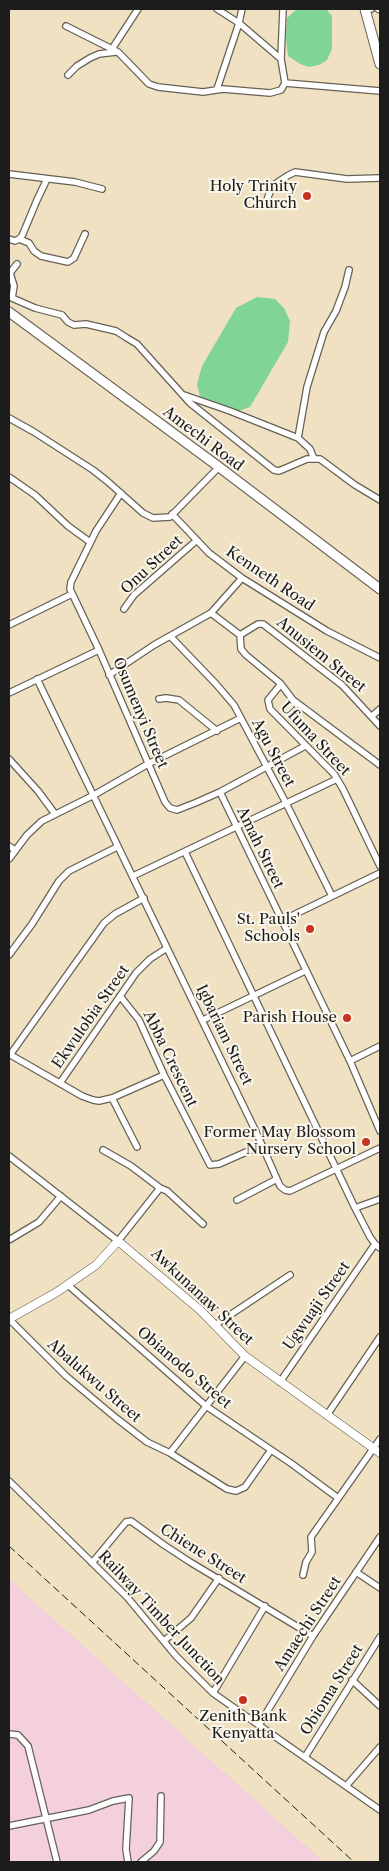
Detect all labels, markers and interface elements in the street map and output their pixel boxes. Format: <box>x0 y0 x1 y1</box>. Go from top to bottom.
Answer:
place label: Holy Trinity Church <box>210 178 297 213</box>
marker: Holy Trinity Church <box>301 190 313 202</box>
street label: Amechi Road <box>159 403 247 475</box>
street label: Onu Street <box>117 532 187 598</box>
street label: Kenneth Road <box>222 543 318 615</box>
street label: Anusiem Street <box>273 613 369 697</box>
street label: Osumenyi Street <box>108 655 172 771</box>
street label: Ufuma Street <box>276 698 354 780</box>
street label: Agu Street <box>248 716 298 790</box>
street label: Amah Street <box>232 804 288 892</box>
place label: St. Pauls' Schools <box>237 911 300 946</box>
marker: St. Pauls' Schools <box>304 923 316 935</box>
street label: Ekwulobia Street <box>49 962 133 1072</box>
street label: Igbariam Street <box>192 982 256 1088</box>
street label: Abba Crescent <box>139 1008 201 1110</box>
place label: Parish House <box>243 1009 337 1027</box>
marker: Parish House <box>341 1012 353 1024</box>
place label: Former May Blossom Nursery School <box>204 1124 356 1159</box>
marker: Former May Blossom Nursery School <box>360 1136 372 1148</box>
street label: Awkunanaw Street <box>147 1245 257 1349</box>
street label: Ugwuaji Street <box>280 1258 354 1354</box>
street label: Obianodo Street <box>133 1323 235 1413</box>
street label: Abalukwu Street <box>43 1335 145 1427</box>
street label: Chiene Street <box>157 1520 249 1588</box>
street label: Railway Timber Junction <box>94 1547 228 1689</box>
street label: Amaechi Street <box>271 1573 345 1675</box>
street label: Obioma Street <box>297 1641 367 1739</box>
marker: Zenith Bank Kenyatta <box>237 1694 249 1706</box>
place label: Zenith Bank Kenyatta <box>199 1708 287 1743</box>

